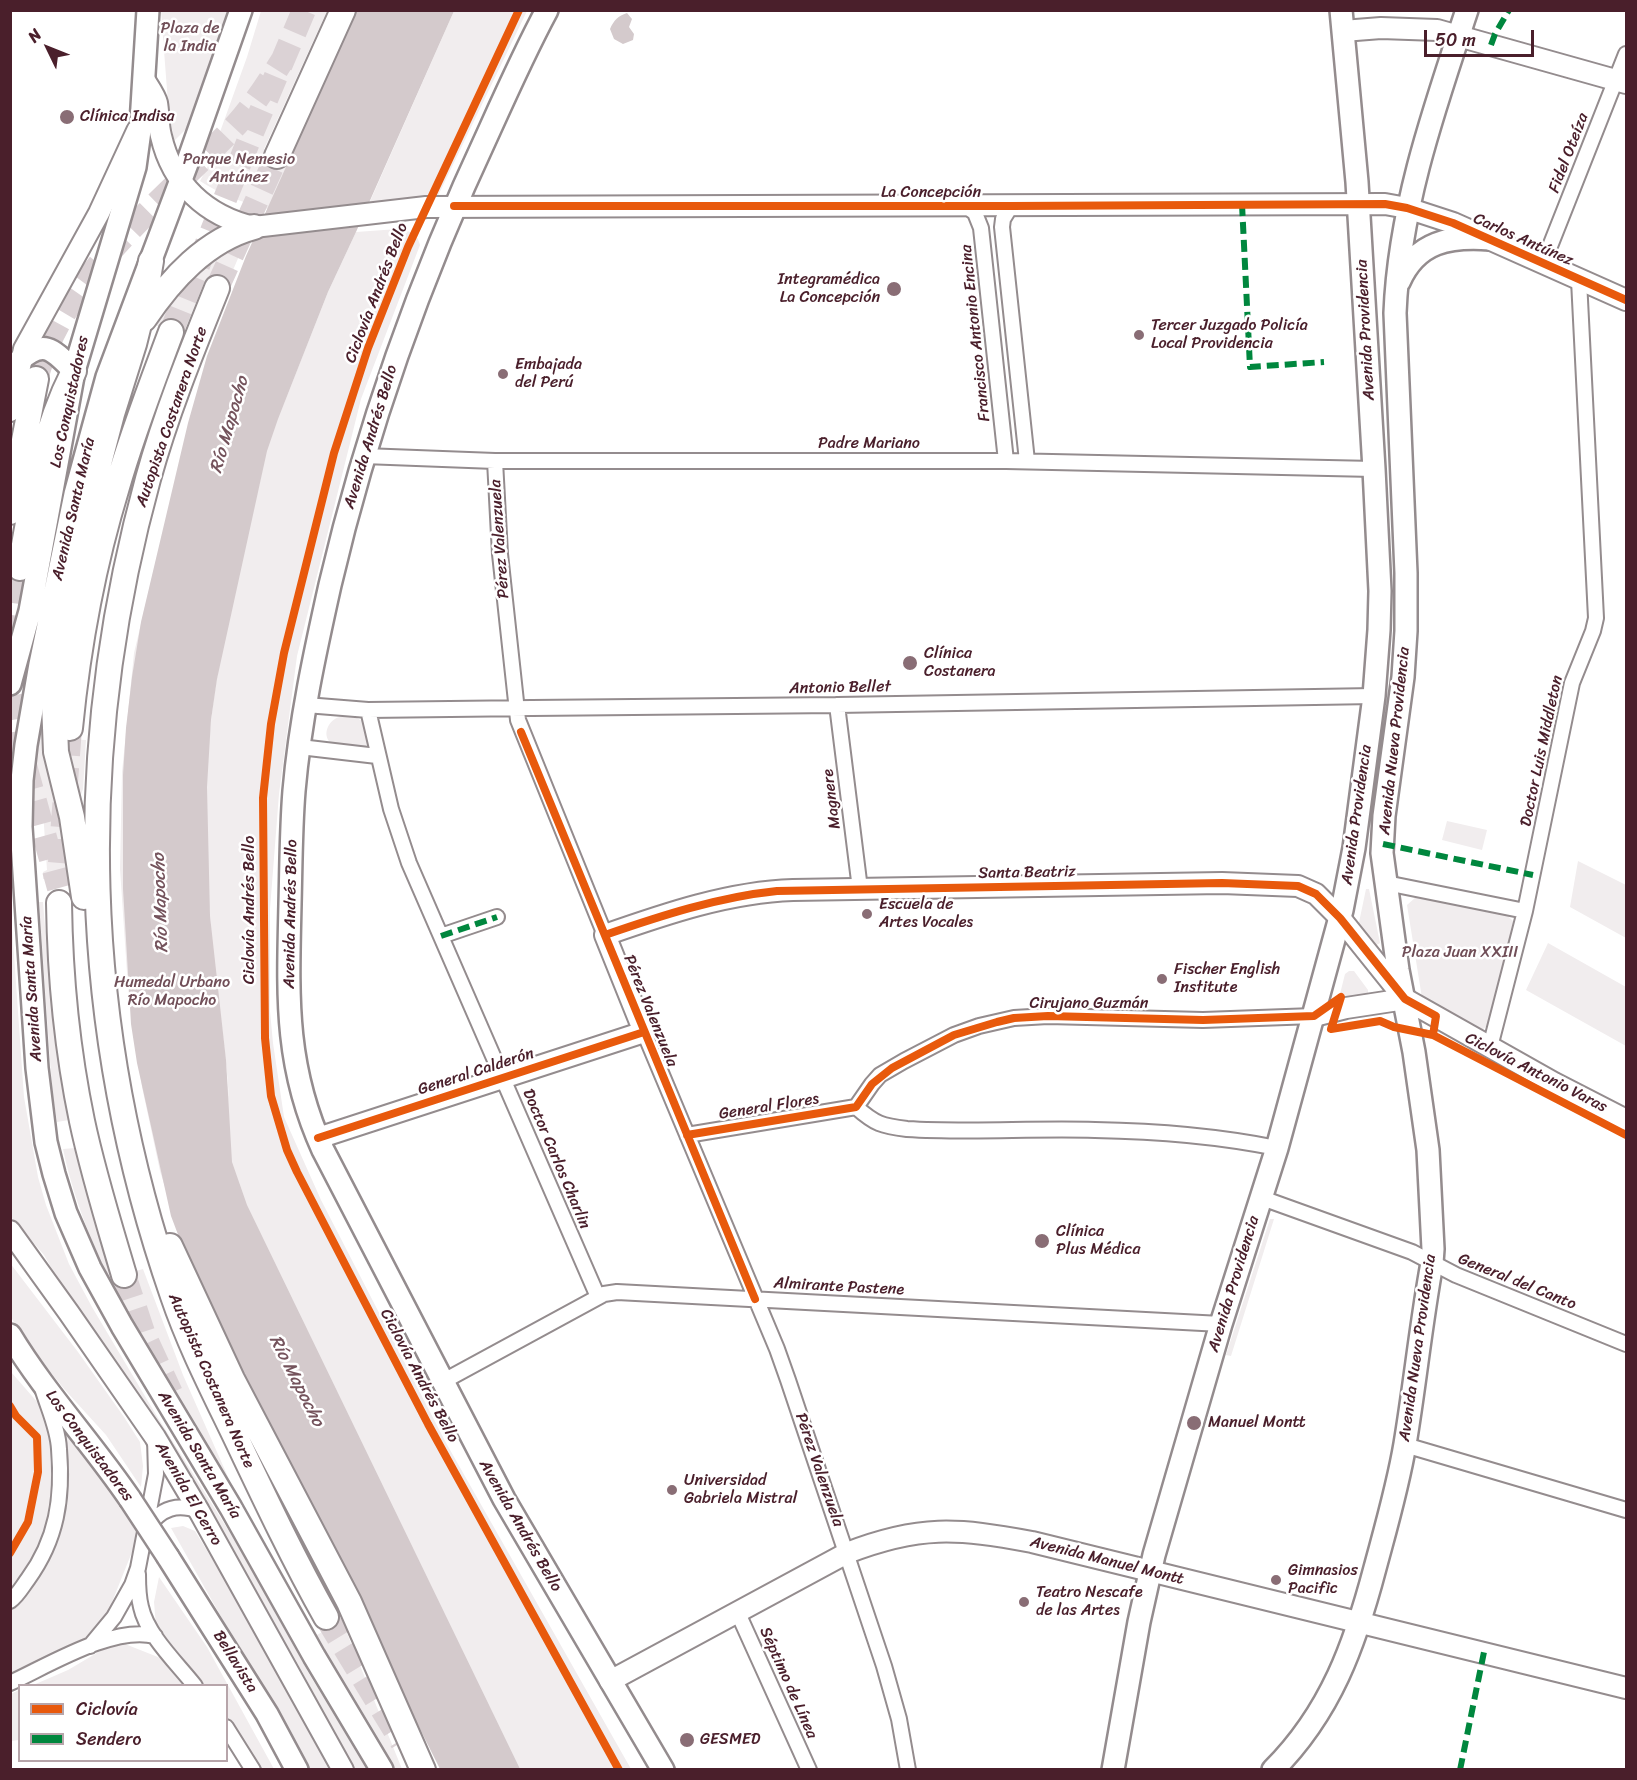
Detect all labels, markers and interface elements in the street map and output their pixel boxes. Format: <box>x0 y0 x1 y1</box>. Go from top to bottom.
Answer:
north arrow <box>18 18 78 78</box>
scale bar <box>1427 18 1536 56</box>
park label: Plaza de la India <box>161 19 219 57</box>
text: N <box>20 21 49 49</box>
text: 50 m <box>1435 24 1476 56</box>
place label: Clínica Indisa <box>80 107 175 127</box>
marker: Clínica Indisa <box>58 108 76 126</box>
street label: Fidel Oteíza <box>1545 110 1593 196</box>
park label: Parque Nemesio Antúnez <box>183 150 295 188</box>
street label: La Concepción <box>881 183 981 203</box>
street label: Carlos Antúnez <box>1470 209 1576 271</box>
street label: Ciclovía Andrés Bello <box>341 220 413 366</box>
street label: Francisco Antonio Encina <box>957 244 995 422</box>
street label: Avenida Providencia <box>1353 259 1379 401</box>
place label: Integramédica La Concepción <box>778 270 880 308</box>
marker: Integramédica La Concepción <box>885 280 903 298</box>
place label: Tercer Juzgado Policía Local Providencia <box>1151 316 1308 354</box>
street label: Autopista Costanera Norte <box>132 324 212 510</box>
marker: Tercer Juzgado Policía Local Providencia <box>1132 328 1146 342</box>
street label: Los Conquistadores <box>47 334 93 470</box>
place label: Embajada del Perú <box>515 355 582 393</box>
street label: Avenida Andrés Bello <box>340 363 402 511</box>
marker: Embajada del Perú <box>496 367 510 381</box>
water label: Río Mapocho <box>206 374 254 476</box>
street label: Padre Mariano <box>818 434 920 454</box>
street label: Avenida Santa María <box>48 436 100 582</box>
street label: Pérez Valenzuela <box>486 479 514 599</box>
place label: Clínica Costanera <box>924 644 995 682</box>
street label: Avenida Nueva Providencia <box>1376 646 1414 836</box>
marker: Clínica Costanera <box>901 654 919 672</box>
street label: Doctor Luis Middleton <box>1517 674 1567 828</box>
street label: Antonio Bellet <box>789 678 891 698</box>
street label: Avenida Providencia <box>1338 744 1376 886</box>
street label: Magnere <box>819 768 845 830</box>
street label: Ciclovía Andrés Bello <box>240 836 260 984</box>
street label: Avenida Andrés Bello <box>280 839 302 989</box>
water label: Río Mapocho <box>148 853 174 953</box>
street label: Santa Beatriz <box>978 863 1076 883</box>
place label: Escuela de Artes Vocales <box>879 895 973 933</box>
marker: Escuela de Artes Vocales <box>860 907 874 921</box>
street label: Avenida Santa María <box>17 916 47 1062</box>
park label: Plaza Juan XXIII <box>1402 943 1518 963</box>
street label: Pérez Valenzuela <box>619 952 681 1070</box>
place label: Fischer English Institute <box>1174 960 1280 998</box>
marker: Fischer English Institute <box>1155 972 1169 986</box>
park label: Humedal Urbano Río Mapocho <box>114 973 230 1011</box>
street label: Cirujano Guzmán <box>1030 994 1148 1014</box>
street label: Ciclovía Antonio Varas <box>1462 1029 1610 1117</box>
street label: General Calderón <box>416 1044 536 1100</box>
street label: Doctor Carlos Charlin <box>518 1086 594 1232</box>
street label: General Flores <box>718 1090 820 1124</box>
street label: Avenida Providencia <box>1204 1214 1264 1354</box>
place label: Clínica Plus Médica <box>1056 1222 1141 1260</box>
marker: Clínica Plus Médica <box>1033 1232 1051 1250</box>
street label: General del Canto <box>1455 1250 1579 1314</box>
street label: Avenida Nueva Providencia <box>1395 1253 1441 1443</box>
street label: Almirante Pastene <box>773 1274 905 1300</box>
street label: Autopista Costanera Norte <box>164 1291 258 1471</box>
street label: Ciclovía Andrés Bello <box>376 1306 462 1446</box>
water label: Río Mapocho <box>264 1332 328 1430</box>
street label: Los Conquistadores <box>41 1387 137 1505</box>
street label: Avenida Santa María <box>153 1388 245 1522</box>
street label: Pérez Valenzuela <box>791 1410 847 1530</box>
place label: Manuel Montt <box>1208 1413 1306 1433</box>
marker: Manuel Montt <box>1185 1414 1203 1432</box>
street label: Avenida El Cerro <box>150 1439 226 1549</box>
street label: Avenida Andrés Bello <box>474 1457 566 1595</box>
place label: Universidad Gabriela Mistral <box>684 1471 797 1509</box>
marker: Universidad Gabriela Mistral <box>665 1483 679 1497</box>
street label: Avenida Manuel Montt <box>1028 1533 1186 1589</box>
place label: Gimnasios Pacific <box>1288 1561 1358 1599</box>
marker: Gimnasios Pacific <box>1269 1573 1283 1587</box>
place label: Teatro Nescafe de las Artes <box>1036 1583 1143 1621</box>
marker: Teatro Nescafe de las Artes <box>1017 1595 1031 1609</box>
street label: Séptimo de Línea <box>755 1624 821 1742</box>
street label: Bellavista <box>208 1627 262 1697</box>
legend <box>18 1684 228 1762</box>
text: Ciclovía <box>76 1693 138 1725</box>
text: Sendero <box>76 1723 141 1755</box>
place label: GESMED <box>700 1730 760 1750</box>
marker: GESMED <box>678 1731 696 1749</box>

